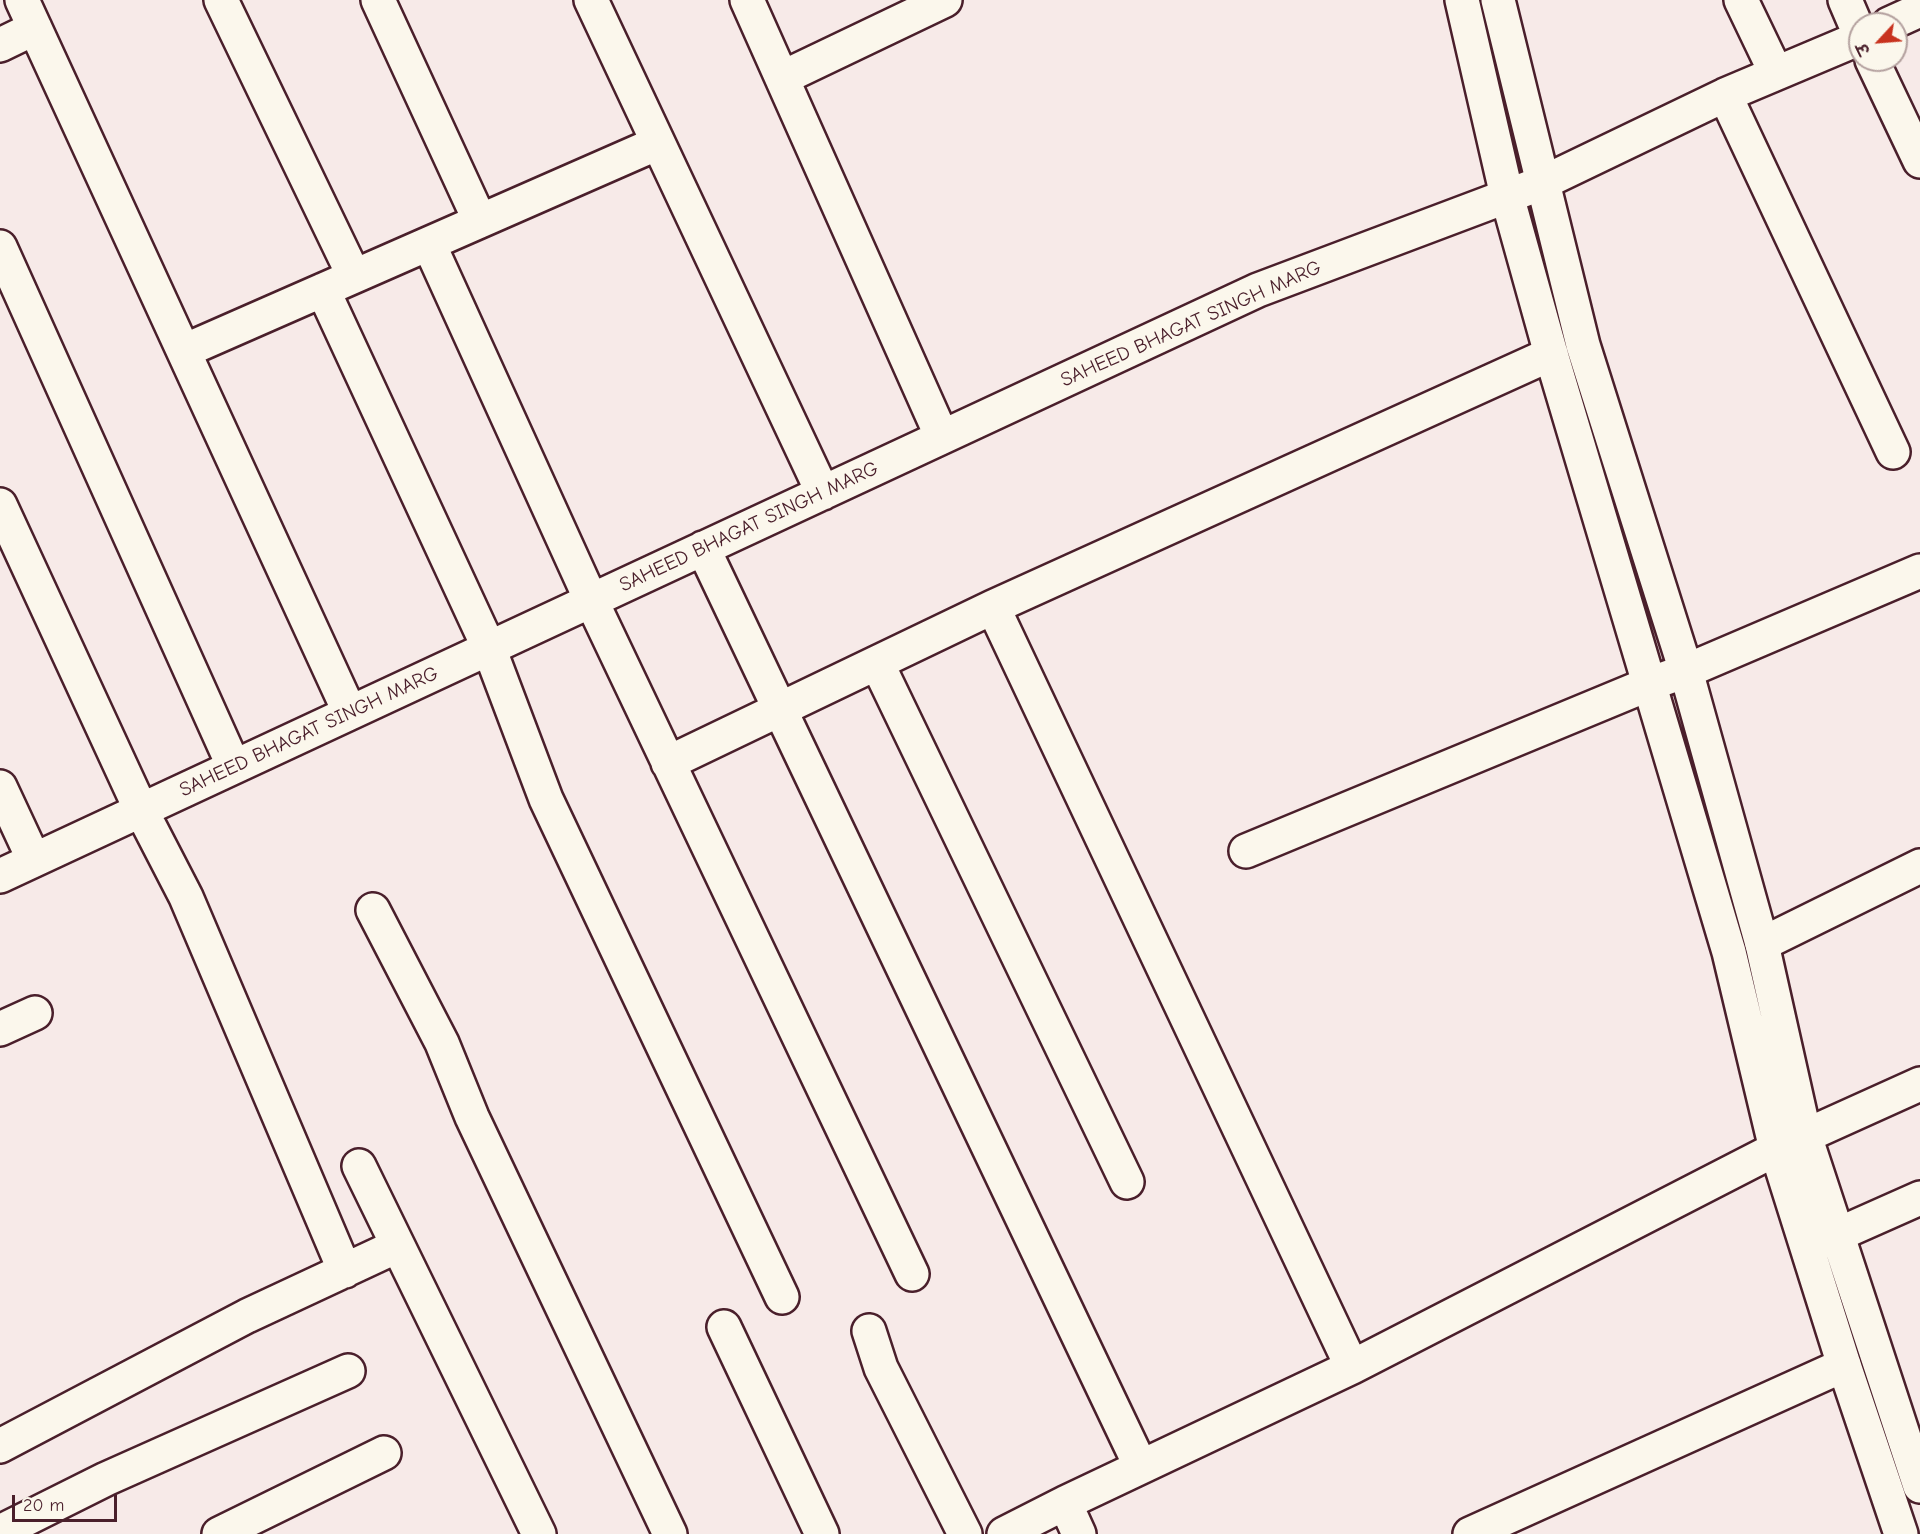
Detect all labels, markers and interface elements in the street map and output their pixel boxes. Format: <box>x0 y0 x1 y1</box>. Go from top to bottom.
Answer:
north arrow <box>1848 12 1908 72</box>
text: उ <box>1853 40 1874 58</box>
street label: SAHEED BHAGAT SINGH MARG <box>1057 256 1325 392</box>
street label: SAHEED BHAGAT SINGH MARG <box>616 456 882 598</box>
street label: SAHEED BHAGAT SINGH MARG <box>176 661 442 803</box>
scale bar <box>15 1483 120 1521</box>
text: 20 m <box>23 1495 64 1516</box>

